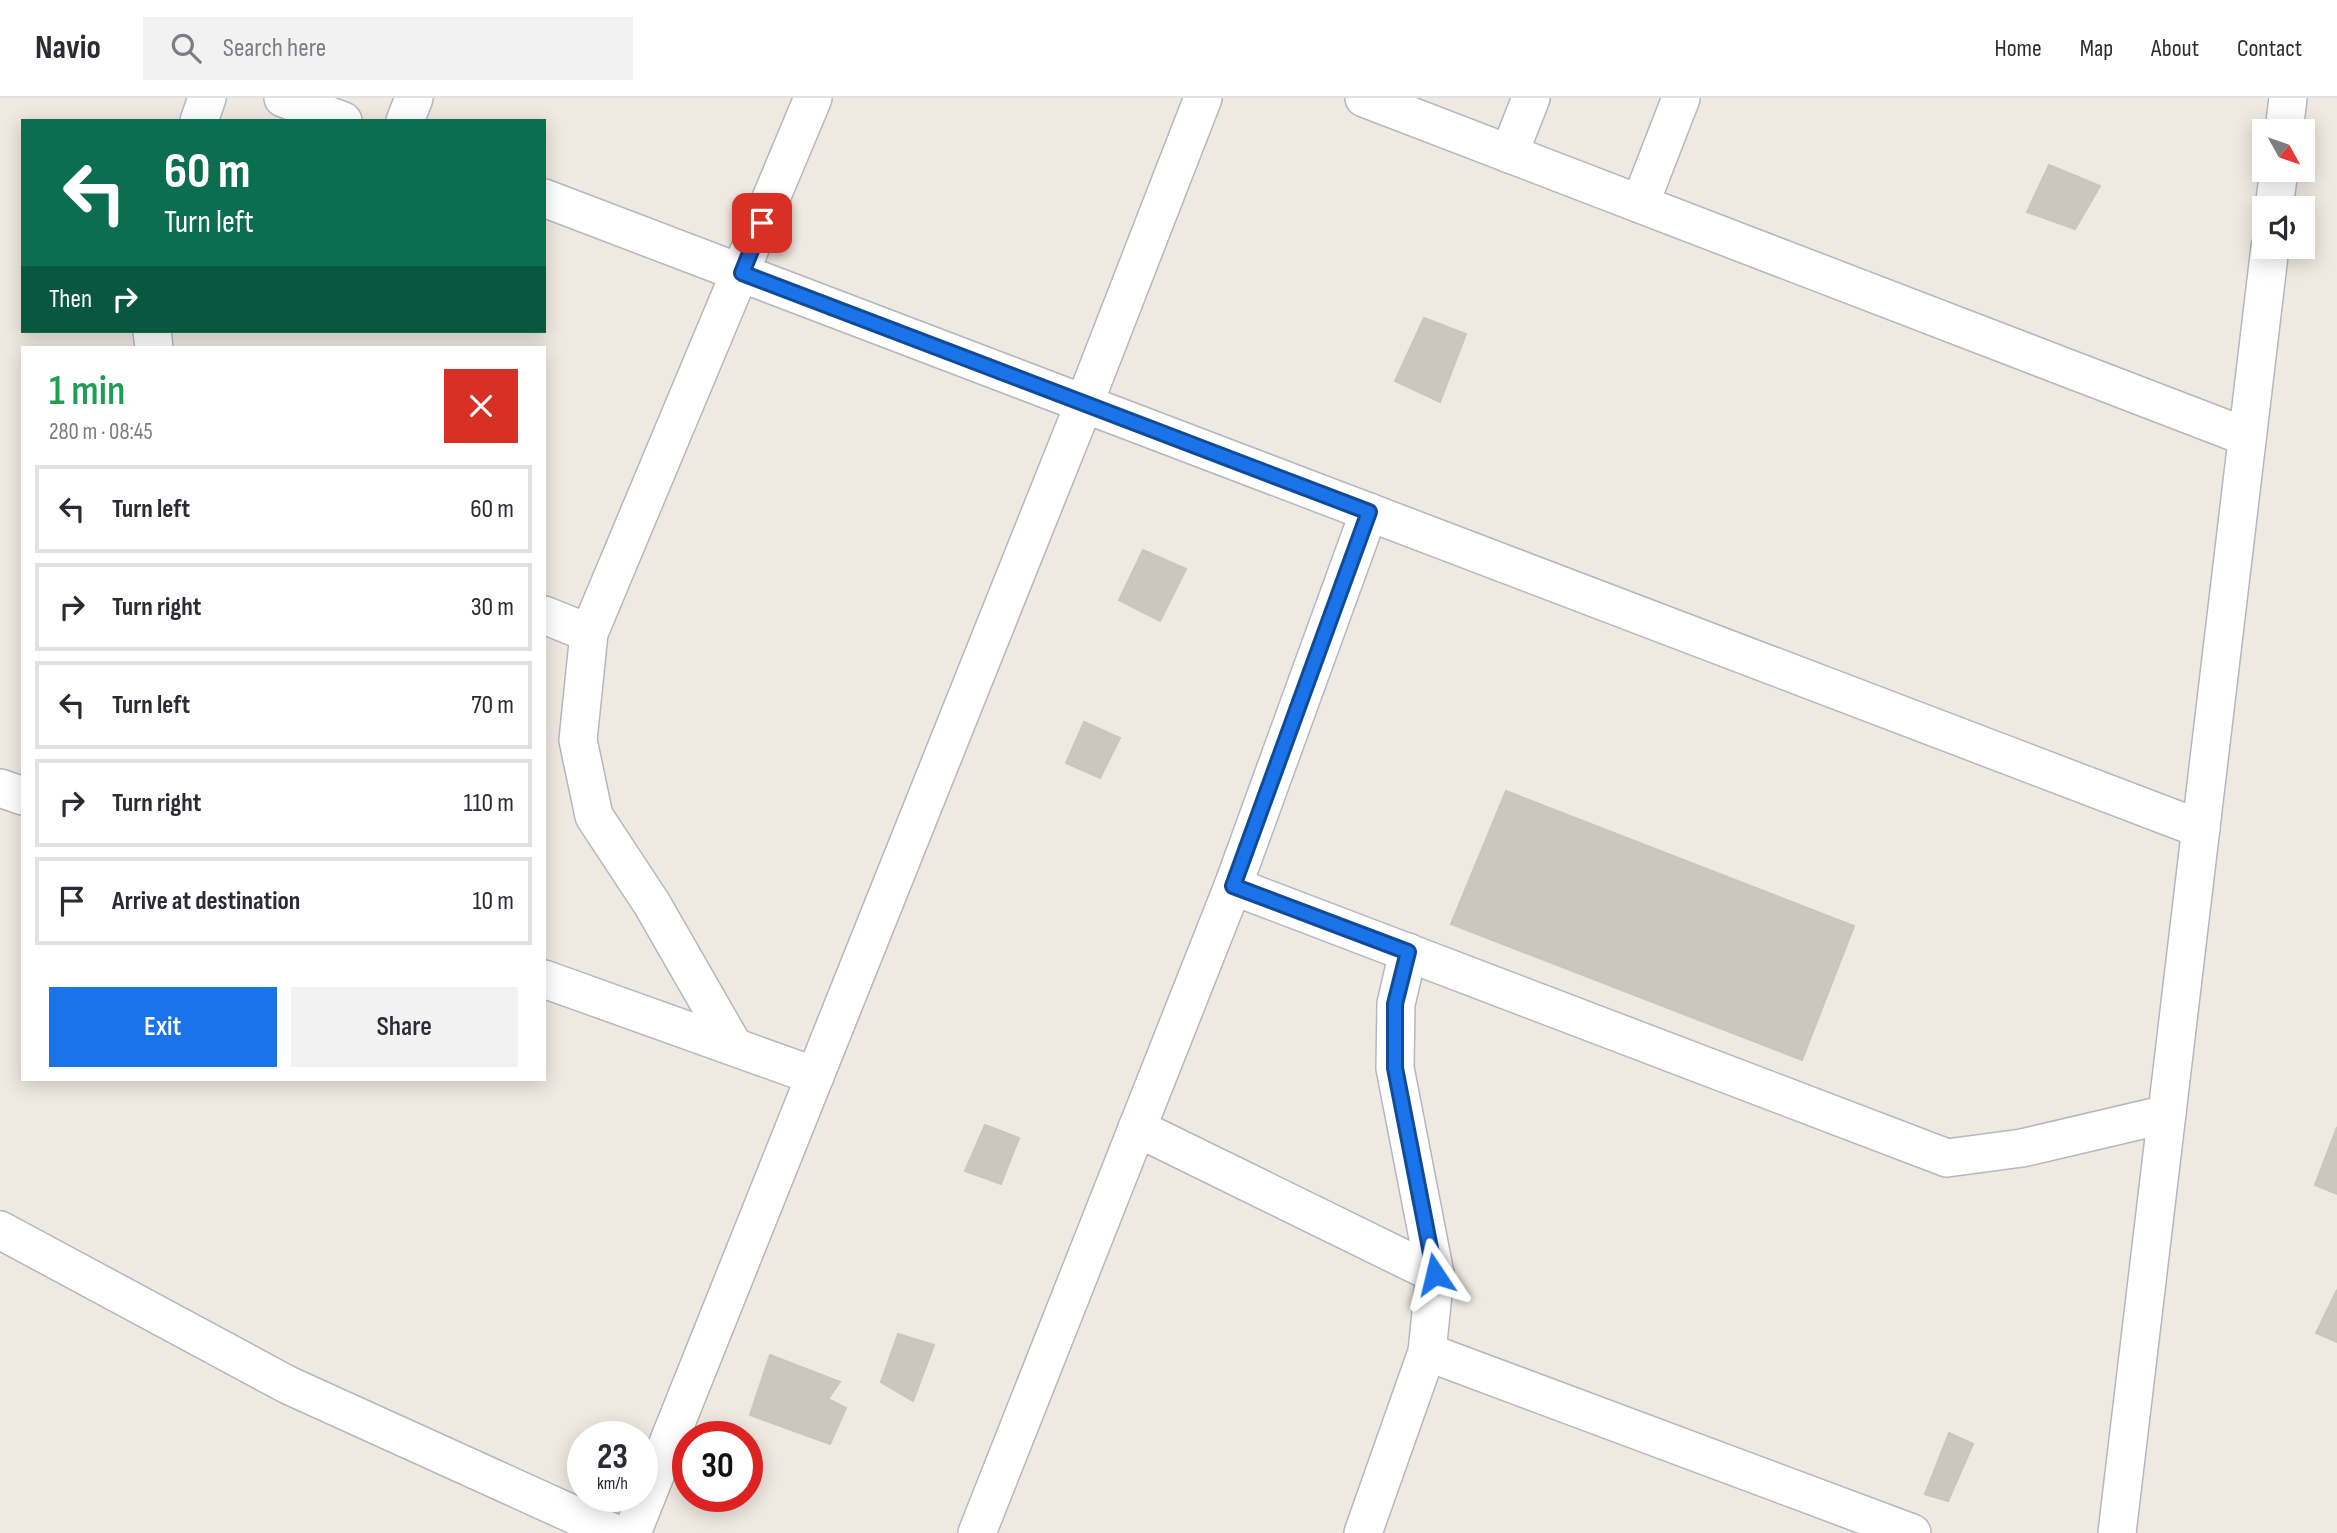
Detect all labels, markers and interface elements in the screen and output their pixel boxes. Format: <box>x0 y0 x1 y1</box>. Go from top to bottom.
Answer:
search box <box>143 17 633 80</box>
text: Navio <box>35 28 101 68</box>
icon: search <box>167 29 205 67</box>
text: Search here <box>223 33 326 64</box>
text: Home <box>1994 34 2042 63</box>
text: Map <box>2080 34 2113 63</box>
text: About <box>2151 34 2199 63</box>
text: Contact <box>2237 34 2302 63</box>
north arrow <box>2252 119 2315 182</box>
map controls <box>2252 119 2315 259</box>
text: 60 m <box>164 143 251 202</box>
icon: left <box>49 147 140 238</box>
pin <box>732 193 792 253</box>
button: sound <box>2252 196 2315 259</box>
text: Turn left <box>164 203 254 242</box>
icon: arrive <box>743 204 781 242</box>
icon: right <box>106 280 144 318</box>
text: Then <box>49 284 92 315</box>
text: 1 min <box>49 366 125 417</box>
button: close <box>444 369 518 443</box>
text: 280 m · 08:45 <box>49 418 153 446</box>
icon: left <box>53 490 91 528</box>
text: Turn left <box>112 494 190 525</box>
text: 60 m <box>470 494 514 525</box>
icon: right <box>53 588 91 626</box>
text: Turn right <box>112 592 201 623</box>
text: 30 m <box>471 592 514 623</box>
icon: left <box>53 686 91 724</box>
text: Turn left <box>112 690 190 721</box>
text: 70 m <box>471 690 514 721</box>
icon: right <box>53 784 91 822</box>
text: Turn right <box>112 788 201 819</box>
text: 110 m <box>463 788 514 819</box>
icon: arrive <box>53 882 91 920</box>
text: Arrive at destination <box>112 886 300 917</box>
text: 10 m <box>472 886 514 917</box>
button: Exit <box>49 987 277 1067</box>
button: Share <box>291 987 518 1067</box>
position arrow <box>1398 1237 1472 1311</box>
speed limit sign: 30 <box>672 1421 763 1512</box>
text: 23 <box>597 1436 628 1479</box>
text: km/h <box>597 1473 628 1494</box>

